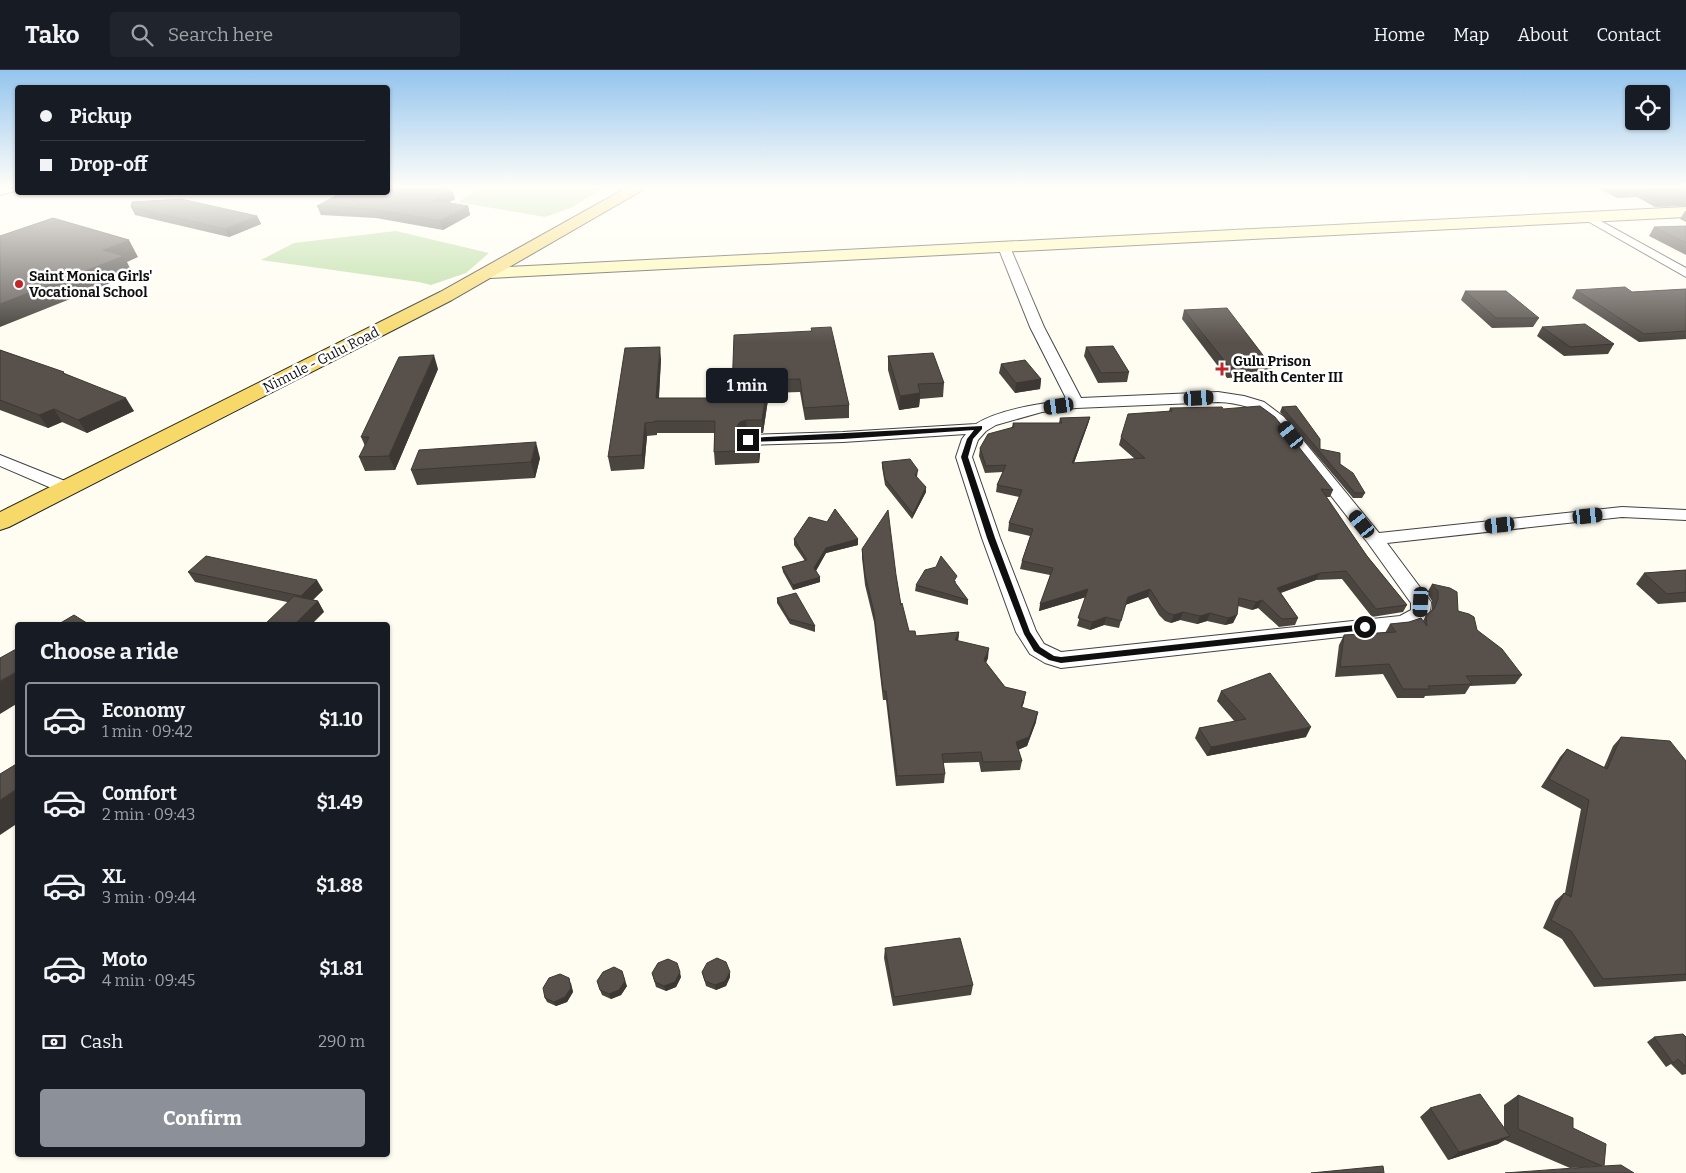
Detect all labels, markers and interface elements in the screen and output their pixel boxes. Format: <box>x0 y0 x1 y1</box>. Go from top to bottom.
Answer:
search box <box>110 12 460 57</box>
text: Tako <box>25 21 80 49</box>
icon: search <box>128 21 156 49</box>
text: Search here <box>168 23 273 46</box>
text: Home <box>1374 24 1425 46</box>
text: Map <box>1453 24 1489 46</box>
text: About <box>1517 24 1568 46</box>
text: Contact <box>1596 24 1661 46</box>
map controls <box>1625 85 1670 130</box>
button: locate <box>1625 85 1670 130</box>
text: Pickup <box>70 105 132 128</box>
text: Drop-off <box>70 153 148 176</box>
place label: Saint Monica Girls' Vocational School <box>29 268 153 301</box>
marker: Saint Monica Girls' Vocational School <box>13 278 25 290</box>
street label: Nimule - Gulu Road <box>260 323 382 397</box>
place label: Gulu Prison Health Center III <box>1233 353 1343 386</box>
marker: Gulu Prison Health Center III <box>1215 362 1229 376</box>
callout: 1 min <box>707 368 789 402</box>
text: 1 min <box>727 376 767 395</box>
car <box>1183 390 1214 406</box>
car <box>1043 396 1074 416</box>
car <box>1275 419 1306 451</box>
route end <box>737 429 759 451</box>
car <box>1572 507 1603 525</box>
car <box>1346 508 1377 540</box>
car <box>1484 516 1515 534</box>
car <box>1412 587 1429 617</box>
route start <box>1354 616 1376 638</box>
text: Choose a ride <box>40 638 179 665</box>
icon: car <box>42 697 87 742</box>
text: Economy <box>102 699 185 722</box>
text: $1.10 <box>319 708 363 731</box>
text: 1 min · 09:42 <box>102 722 193 741</box>
icon: car <box>42 780 87 825</box>
text: Comfort <box>102 782 177 805</box>
text: $1.49 <box>316 791 363 814</box>
text: 2 min · 09:43 <box>102 805 195 824</box>
icon: car <box>42 863 87 908</box>
text: XL <box>102 865 126 888</box>
text: $1.88 <box>316 874 363 897</box>
text: 3 min · 09:44 <box>102 888 196 907</box>
icon: car <box>42 946 87 991</box>
text: Moto <box>102 948 148 971</box>
text: $1.81 <box>319 957 363 980</box>
text: 4 min · 09:45 <box>102 971 195 990</box>
icon: cash <box>40 1028 68 1056</box>
text: Cash <box>80 1030 123 1053</box>
text: 290 m <box>318 1032 365 1051</box>
button: Confirm <box>40 1089 365 1147</box>

